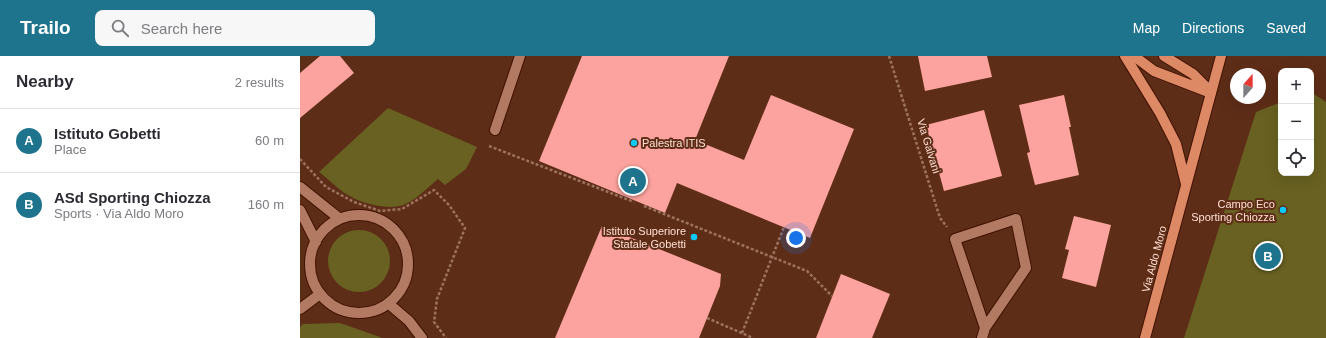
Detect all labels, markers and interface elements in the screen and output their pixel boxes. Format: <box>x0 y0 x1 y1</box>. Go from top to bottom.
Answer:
search box <box>95 10 375 46</box>
text: Trailo <box>20 17 71 38</box>
icon: search <box>109 17 131 39</box>
text: Search here <box>141 20 222 37</box>
text: Map <box>1133 20 1160 36</box>
text: Directions <box>1182 20 1244 36</box>
text: Saved <box>1266 20 1306 36</box>
north arrow <box>1230 68 1266 104</box>
map controls <box>1278 68 1314 176</box>
button: + <box>1278 68 1314 104</box>
text: Nearby <box>16 72 74 91</box>
text: 2 results <box>235 75 284 90</box>
button: − <box>1278 104 1314 140</box>
street label: Via Galvani <box>915 117 943 175</box>
text: Istituto Gobetti <box>54 125 161 142</box>
text: A <box>24 133 34 148</box>
text: 60 m <box>255 133 284 148</box>
place label: Palestra ITIS <box>642 137 706 149</box>
marker: Palestra ITIS <box>629 138 639 148</box>
button: locate <box>1278 140 1314 176</box>
text: Place <box>54 142 87 157</box>
pin: A <box>620 166 646 196</box>
text: ASd Sporting Chiozza <box>54 189 211 206</box>
text: B <box>24 197 34 212</box>
text: 160 m <box>248 197 284 212</box>
place label: Campo Eco Sporting Chiozza <box>1191 198 1276 223</box>
marker: Campo Eco Sporting Chiozza <box>1278 205 1288 215</box>
text: Sports · Via Aldo Moro <box>54 206 184 221</box>
street label: Via Aldo Moro <box>1139 224 1169 294</box>
place label: Istituto Superiore Statale Gobetti <box>603 225 686 250</box>
your location <box>786 228 806 248</box>
marker: Istituto Superiore Statale Gobetti <box>689 232 699 242</box>
pin: B <box>1255 241 1281 271</box>

